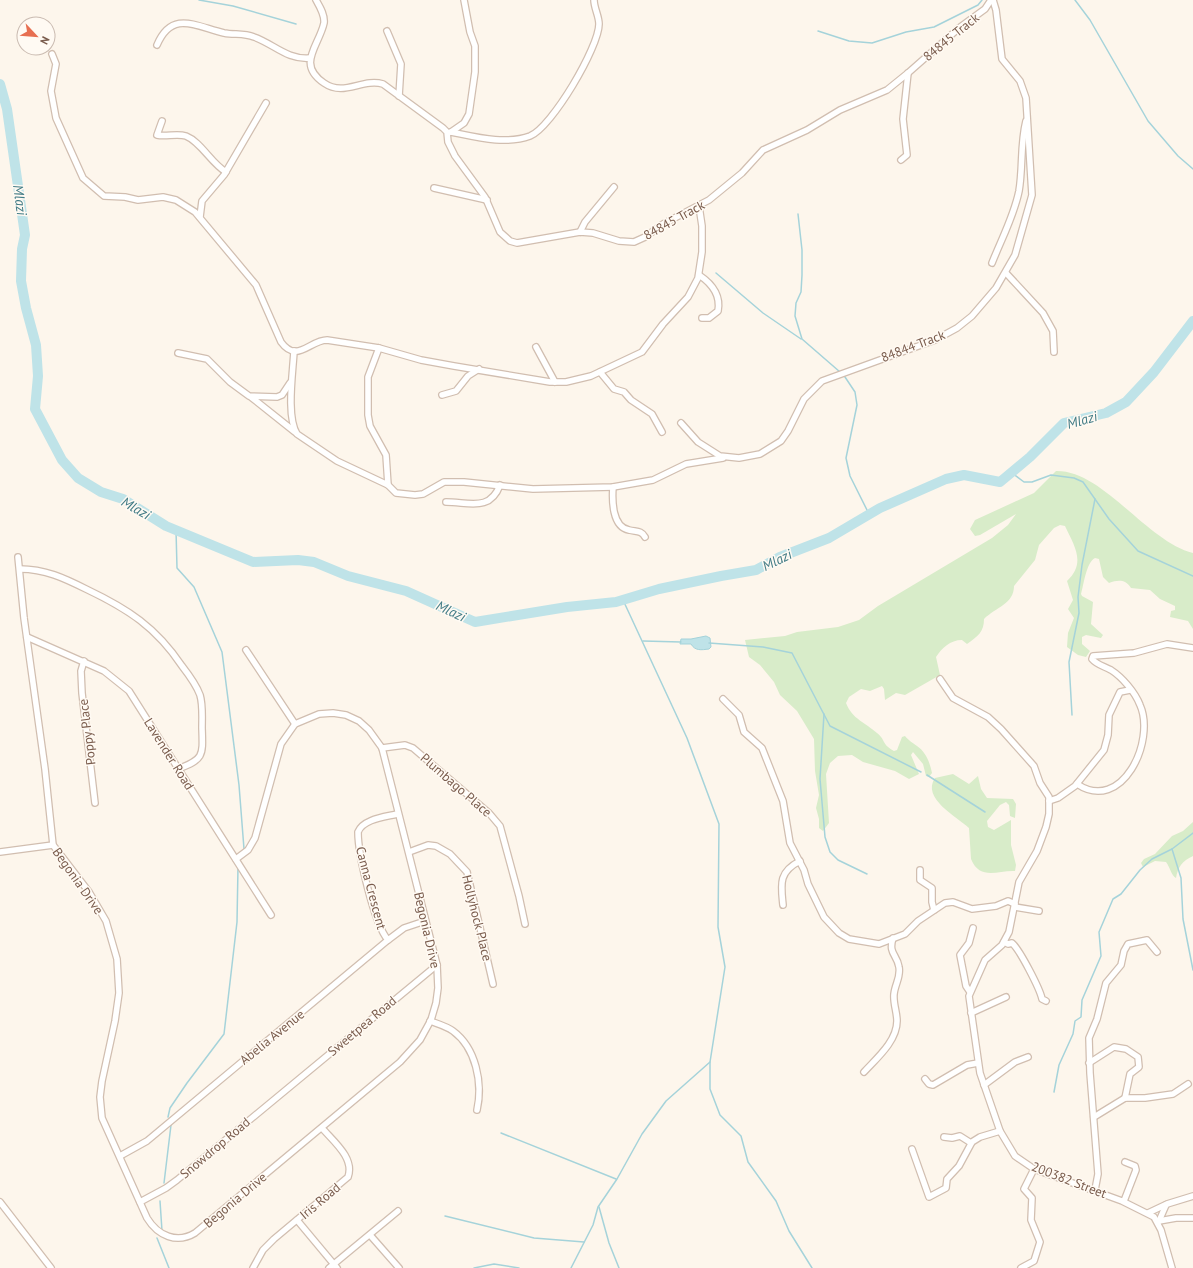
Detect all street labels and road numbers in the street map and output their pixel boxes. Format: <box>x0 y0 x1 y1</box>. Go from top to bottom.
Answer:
street label: 84845 Track <box>919 9 983 65</box>
street label: 84845 Track <box>640 196 708 244</box>
street label: 84844 Track <box>879 326 948 366</box>
street label: Poppy Place <box>75 698 99 766</box>
street label: Lavender Road <box>140 715 198 793</box>
street label: Plumbago Place <box>417 749 495 821</box>
street label: Begonia Drive <box>49 844 107 918</box>
street label: Canna Crescent <box>352 845 390 932</box>
street label: Hollyhock Place <box>458 873 496 963</box>
street label: Begonia Drive <box>410 890 444 970</box>
street label: Sweetpea Road <box>324 992 400 1060</box>
street label: Abelia Avenue <box>236 1006 308 1068</box>
street label: Snowdrop Road <box>176 1114 254 1182</box>
street label: 200382 Street <box>1029 1158 1110 1202</box>
street label: Begonia Drive <box>200 1169 270 1231</box>
street label: Iris Road <box>296 1179 344 1223</box>

